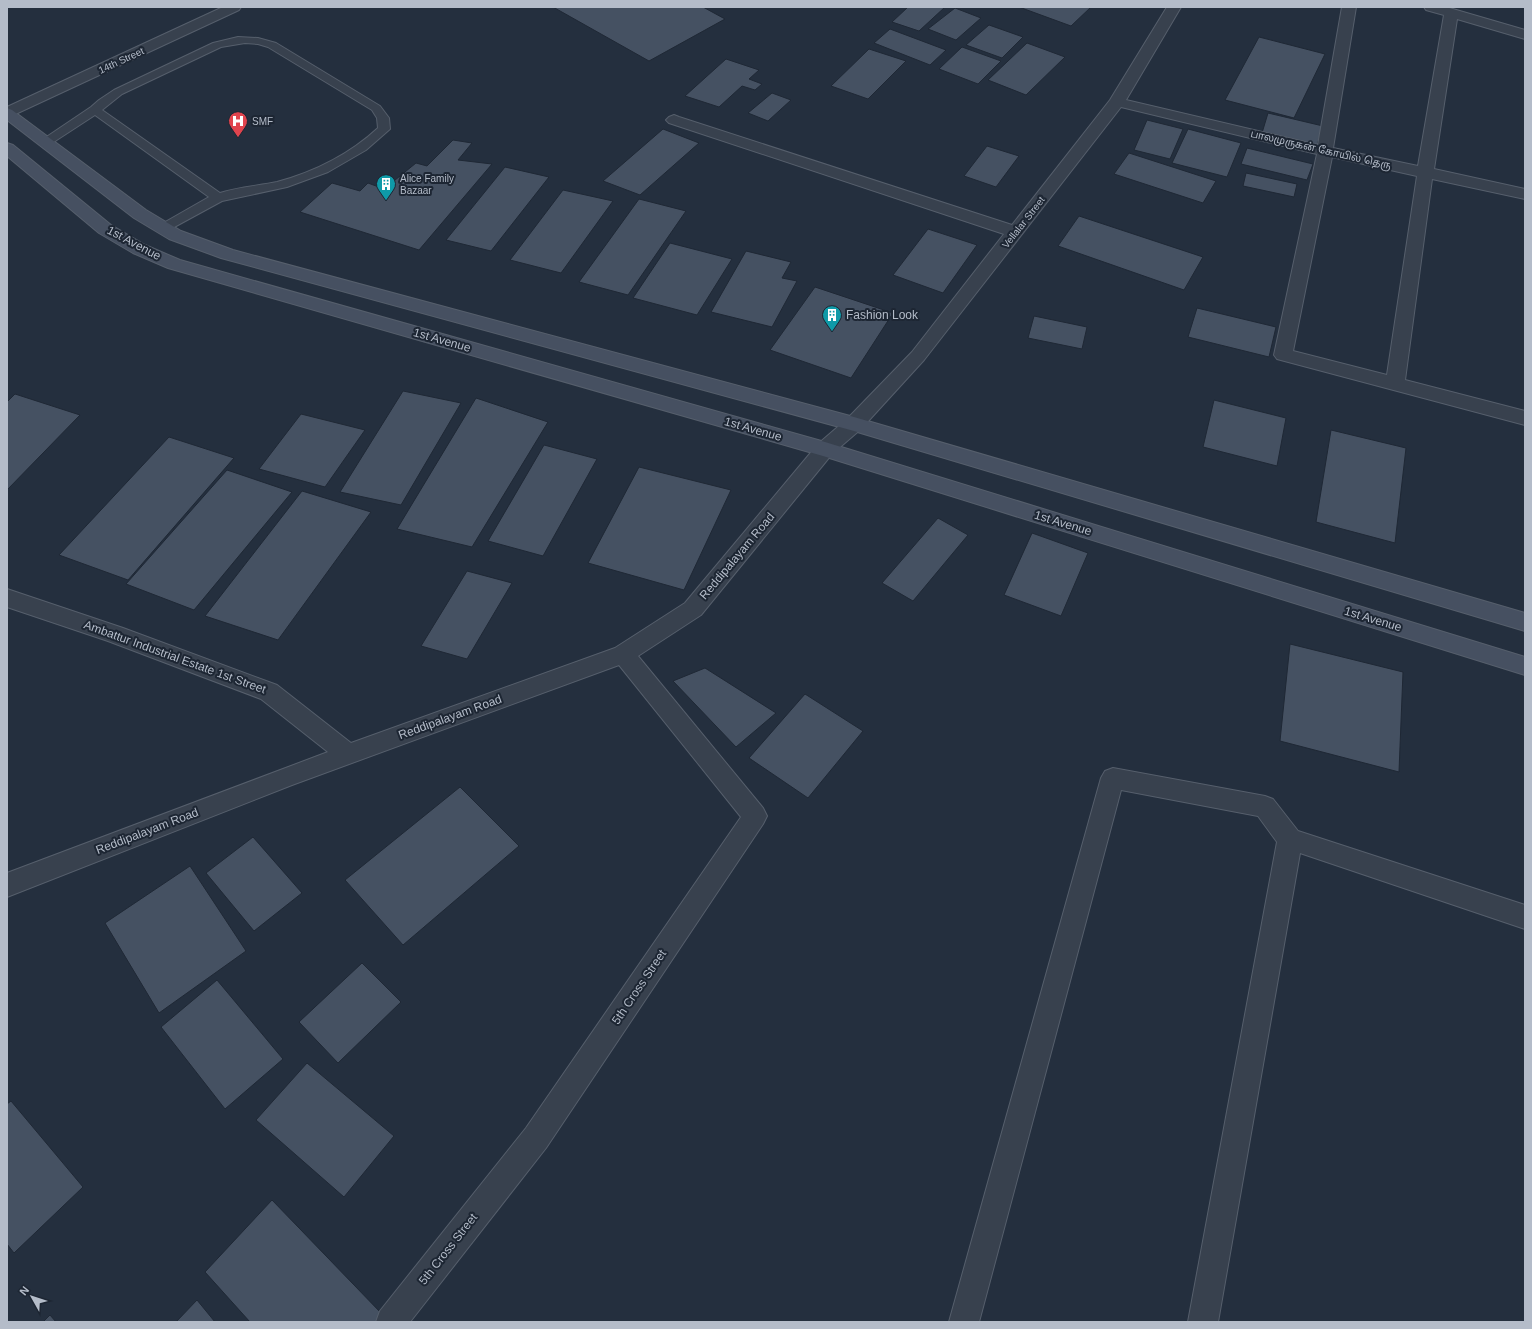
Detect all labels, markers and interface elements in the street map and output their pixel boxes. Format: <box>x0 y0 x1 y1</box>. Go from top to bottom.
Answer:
street label: 14th Street <box>97 45 146 76</box>
hospital icon: SMF <box>227 110 249 138</box>
place label: SMF <box>252 116 273 127</box>
street label: பாலமுருகன் கோயில் தெரு <box>1249 128 1393 172</box>
building icon: Alice Family Bazaar <box>375 173 397 201</box>
place label: Alice Family Bazaar <box>400 173 454 196</box>
street label: Vellalar Street <box>1000 194 1047 250</box>
street label: 1st Avenue <box>105 223 164 263</box>
building icon: Fashion Look <box>821 304 843 332</box>
place label: Fashion Look <box>846 308 919 322</box>
street label: 1st Avenue <box>412 325 473 355</box>
street label: 1st Avenue <box>723 414 784 444</box>
street label: 1st Avenue <box>1033 508 1094 538</box>
street label: Reddipalayam Road <box>697 510 777 602</box>
street label: 1st Avenue <box>1343 604 1404 634</box>
street label: Ambattur Industrial Estate 1st Street <box>82 617 269 697</box>
street label: Reddipalayam Road <box>397 692 503 742</box>
street label: Reddipalayam Road <box>94 805 200 857</box>
street label: 5th Cross Street <box>609 947 669 1027</box>
street label: 5th Cross Street <box>416 1210 481 1287</box>
north arrow <box>12 1277 52 1317</box>
text: N <box>17 1284 31 1298</box>

